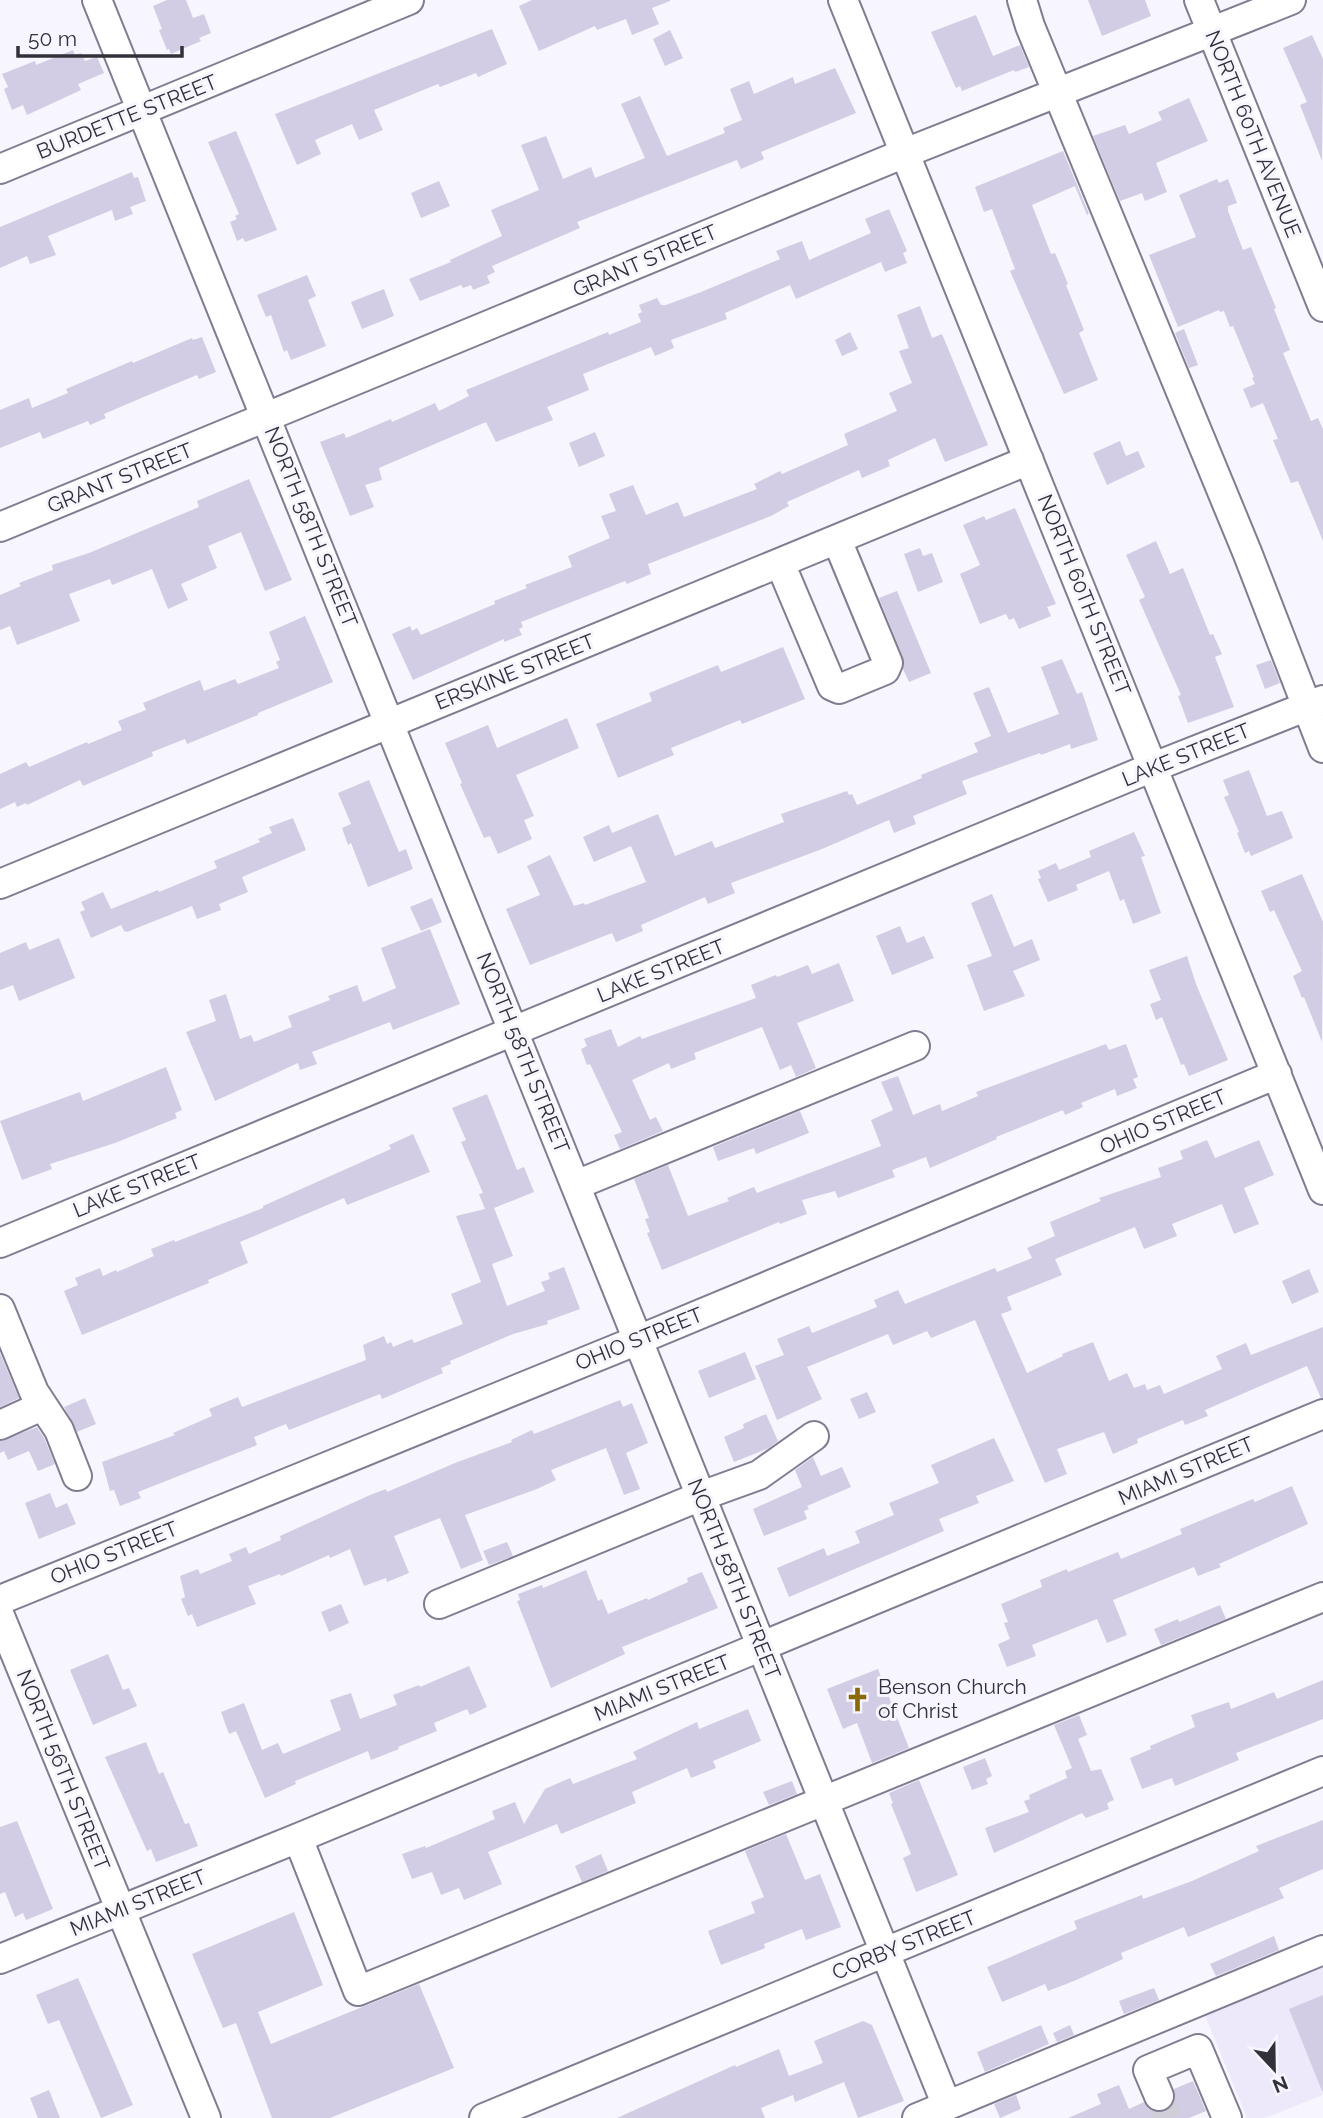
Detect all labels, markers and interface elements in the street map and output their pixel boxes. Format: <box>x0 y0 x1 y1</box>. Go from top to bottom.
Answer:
scale bar <box>18 14 182 58</box>
text: 50 m <box>28 26 77 51</box>
street label: NORTH 60TH AVENUE <box>1200 27 1307 241</box>
street label: BURDETTE STREET <box>33 69 221 164</box>
street label: GRANT STREET <box>569 219 721 302</box>
street label: NORTH 58TH STREET <box>260 423 363 631</box>
street label: GRANT STREET <box>44 437 196 518</box>
street label: NORTH 60TH STREET <box>1033 491 1136 699</box>
street label: ERSKINE STREET <box>431 628 598 715</box>
street label: LAKE STREET <box>1118 717 1254 792</box>
street label: LAKE STREET <box>593 933 729 1008</box>
street label: NORTH 58TH STREET <box>472 949 575 1157</box>
street label: OHIO STREET <box>1096 1084 1230 1159</box>
street label: LAKE STREET <box>69 1148 205 1223</box>
street label: OHIO STREET <box>571 1302 706 1375</box>
street label: MIAMI STREET <box>1114 1431 1257 1510</box>
street label: NORTH 58TH STREET <box>683 1475 786 1683</box>
street label: OHIO STREET <box>46 1516 181 1589</box>
street label: MIAMI STREET <box>590 1649 734 1726</box>
street label: NORTH 56TH STREET <box>12 1666 115 1874</box>
place label: Benson Church of Christ <box>878 1674 1027 1723</box>
church icon: Benson Church of Christ <box>844 1685 872 1713</box>
street label: MIAMI STREET <box>66 1864 210 1941</box>
street label: CORBY STREET <box>828 1904 980 1985</box>
north arrow <box>1239 2034 1309 2104</box>
text: N <box>1270 2072 1291 2098</box>

